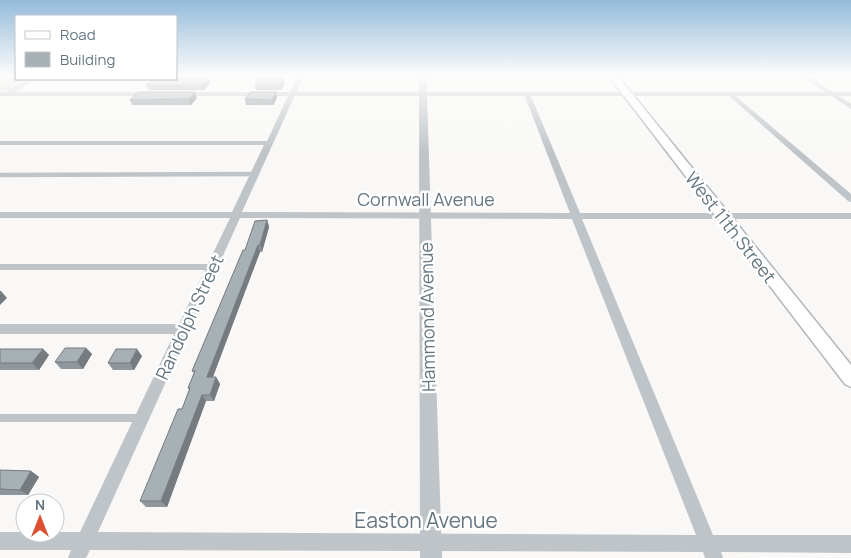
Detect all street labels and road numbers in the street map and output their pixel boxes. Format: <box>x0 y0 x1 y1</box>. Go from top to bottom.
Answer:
street label: West 11th Street <box>680 166 782 288</box>
street label: Cornwall Avenue <box>357 187 495 211</box>
street label: Hammond Avenue <box>414 242 440 392</box>
street label: Randolph Street <box>150 251 228 383</box>
street label: Easton Avenue <box>354 506 498 534</box>

